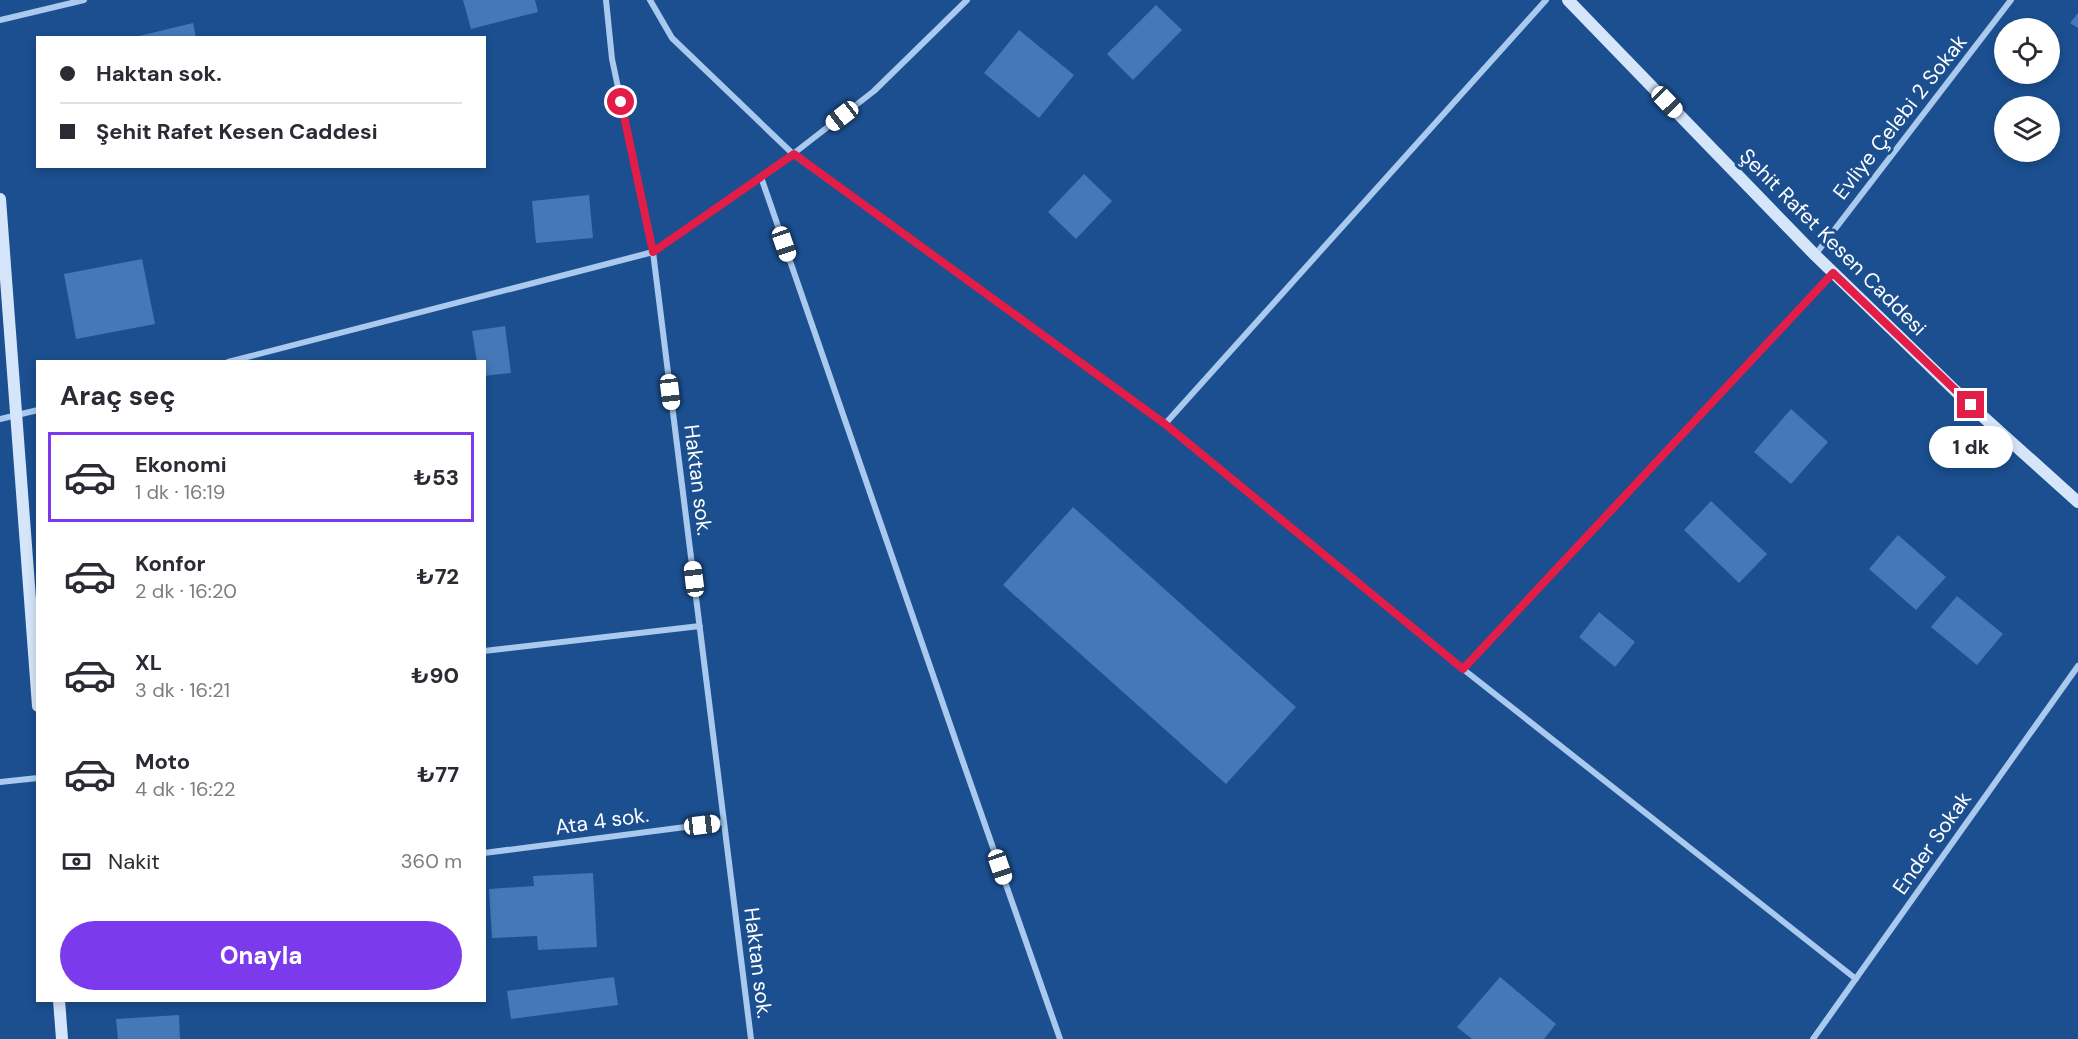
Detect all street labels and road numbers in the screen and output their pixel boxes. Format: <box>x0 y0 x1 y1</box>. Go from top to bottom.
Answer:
street label: Evliye Çelebi 2 Sokak <box>1827 28 1974 205</box>
street label: Şehit Rafet Kesen Caddesi <box>1733 142 1933 342</box>
street label: Haktan sok. <box>677 423 719 537</box>
street label: Ender Sokak <box>1886 786 1978 900</box>
street label: Ata 4 sok. <box>553 801 651 841</box>
street label: Haktan sok. <box>737 906 779 1020</box>

